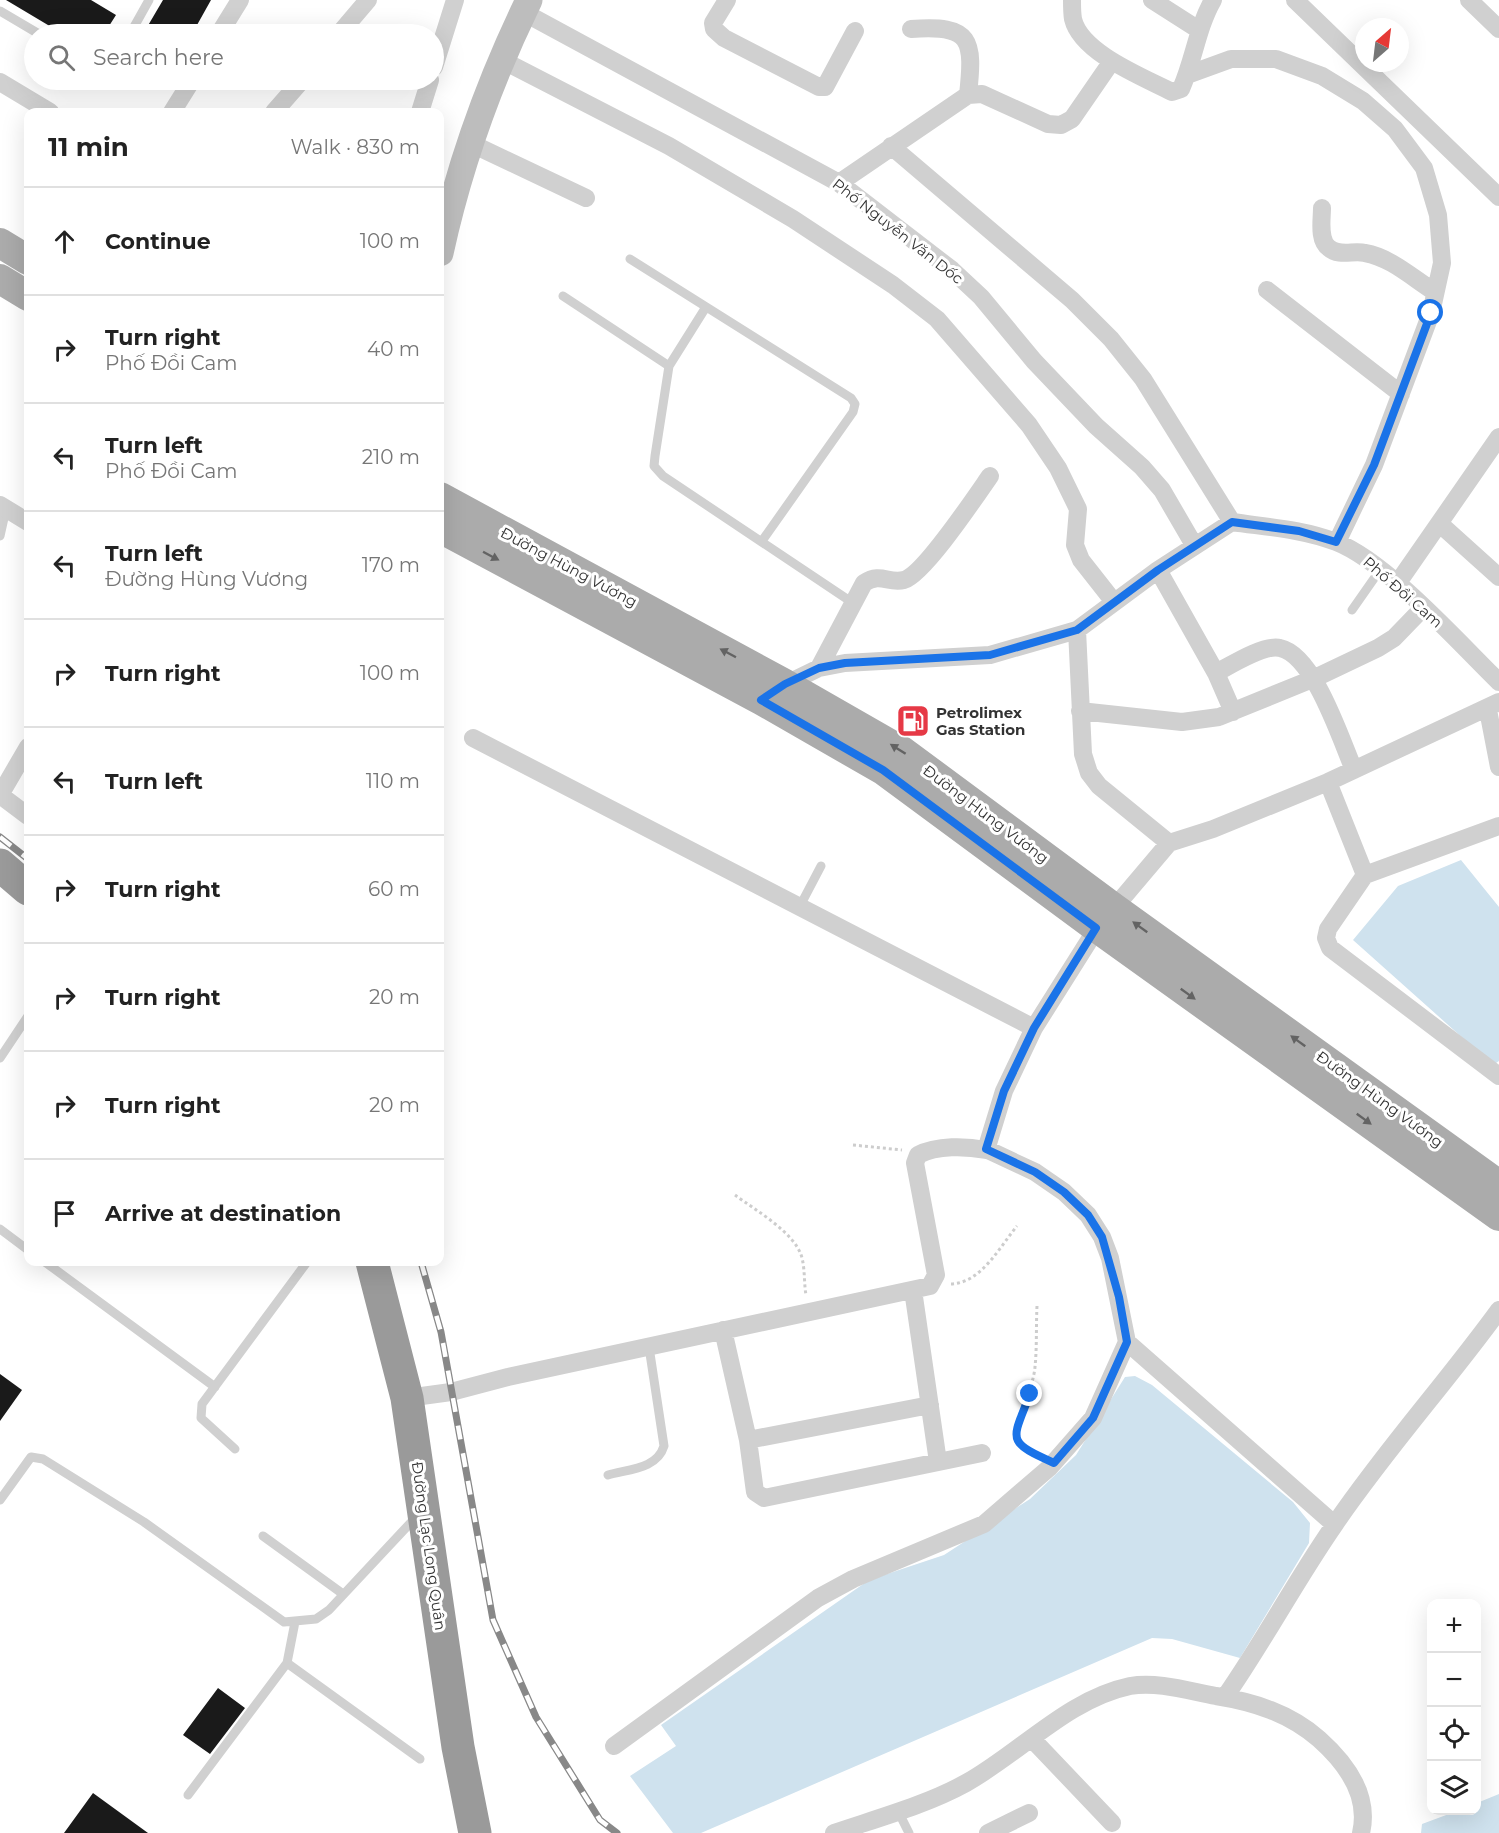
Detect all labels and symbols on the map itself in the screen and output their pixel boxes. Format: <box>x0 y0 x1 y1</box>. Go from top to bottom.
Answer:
north arrow <box>1355 18 1409 72</box>
street label: Phố Nguyễn Văn Dốc <box>829 174 967 288</box>
route start <box>1417 299 1443 325</box>
street label: Đường Hùng Vương <box>497 523 641 611</box>
one-way arrow <box>483 551 500 561</box>
street label: Phố Đồi Cam <box>1359 552 1447 632</box>
one-way arrow <box>720 648 737 658</box>
fuel station icon: Petrolimex Gas Station <box>895 703 931 739</box>
place label: Petrolimex Gas Station <box>936 703 1025 739</box>
one-way arrow <box>890 744 906 755</box>
street label: Đường Hùng Vương <box>919 761 1053 867</box>
one-way arrow <box>1132 921 1148 933</box>
one-way arrow <box>1180 988 1196 1000</box>
one-way arrow <box>1290 1036 1306 1047</box>
street label: Đường Hùng Vương <box>1313 1047 1447 1151</box>
one-way arrow <box>1355 1113 1371 1125</box>
route end <box>1016 1380 1042 1406</box>
street label: Đường Lạc Long Quân <box>408 1460 450 1632</box>

